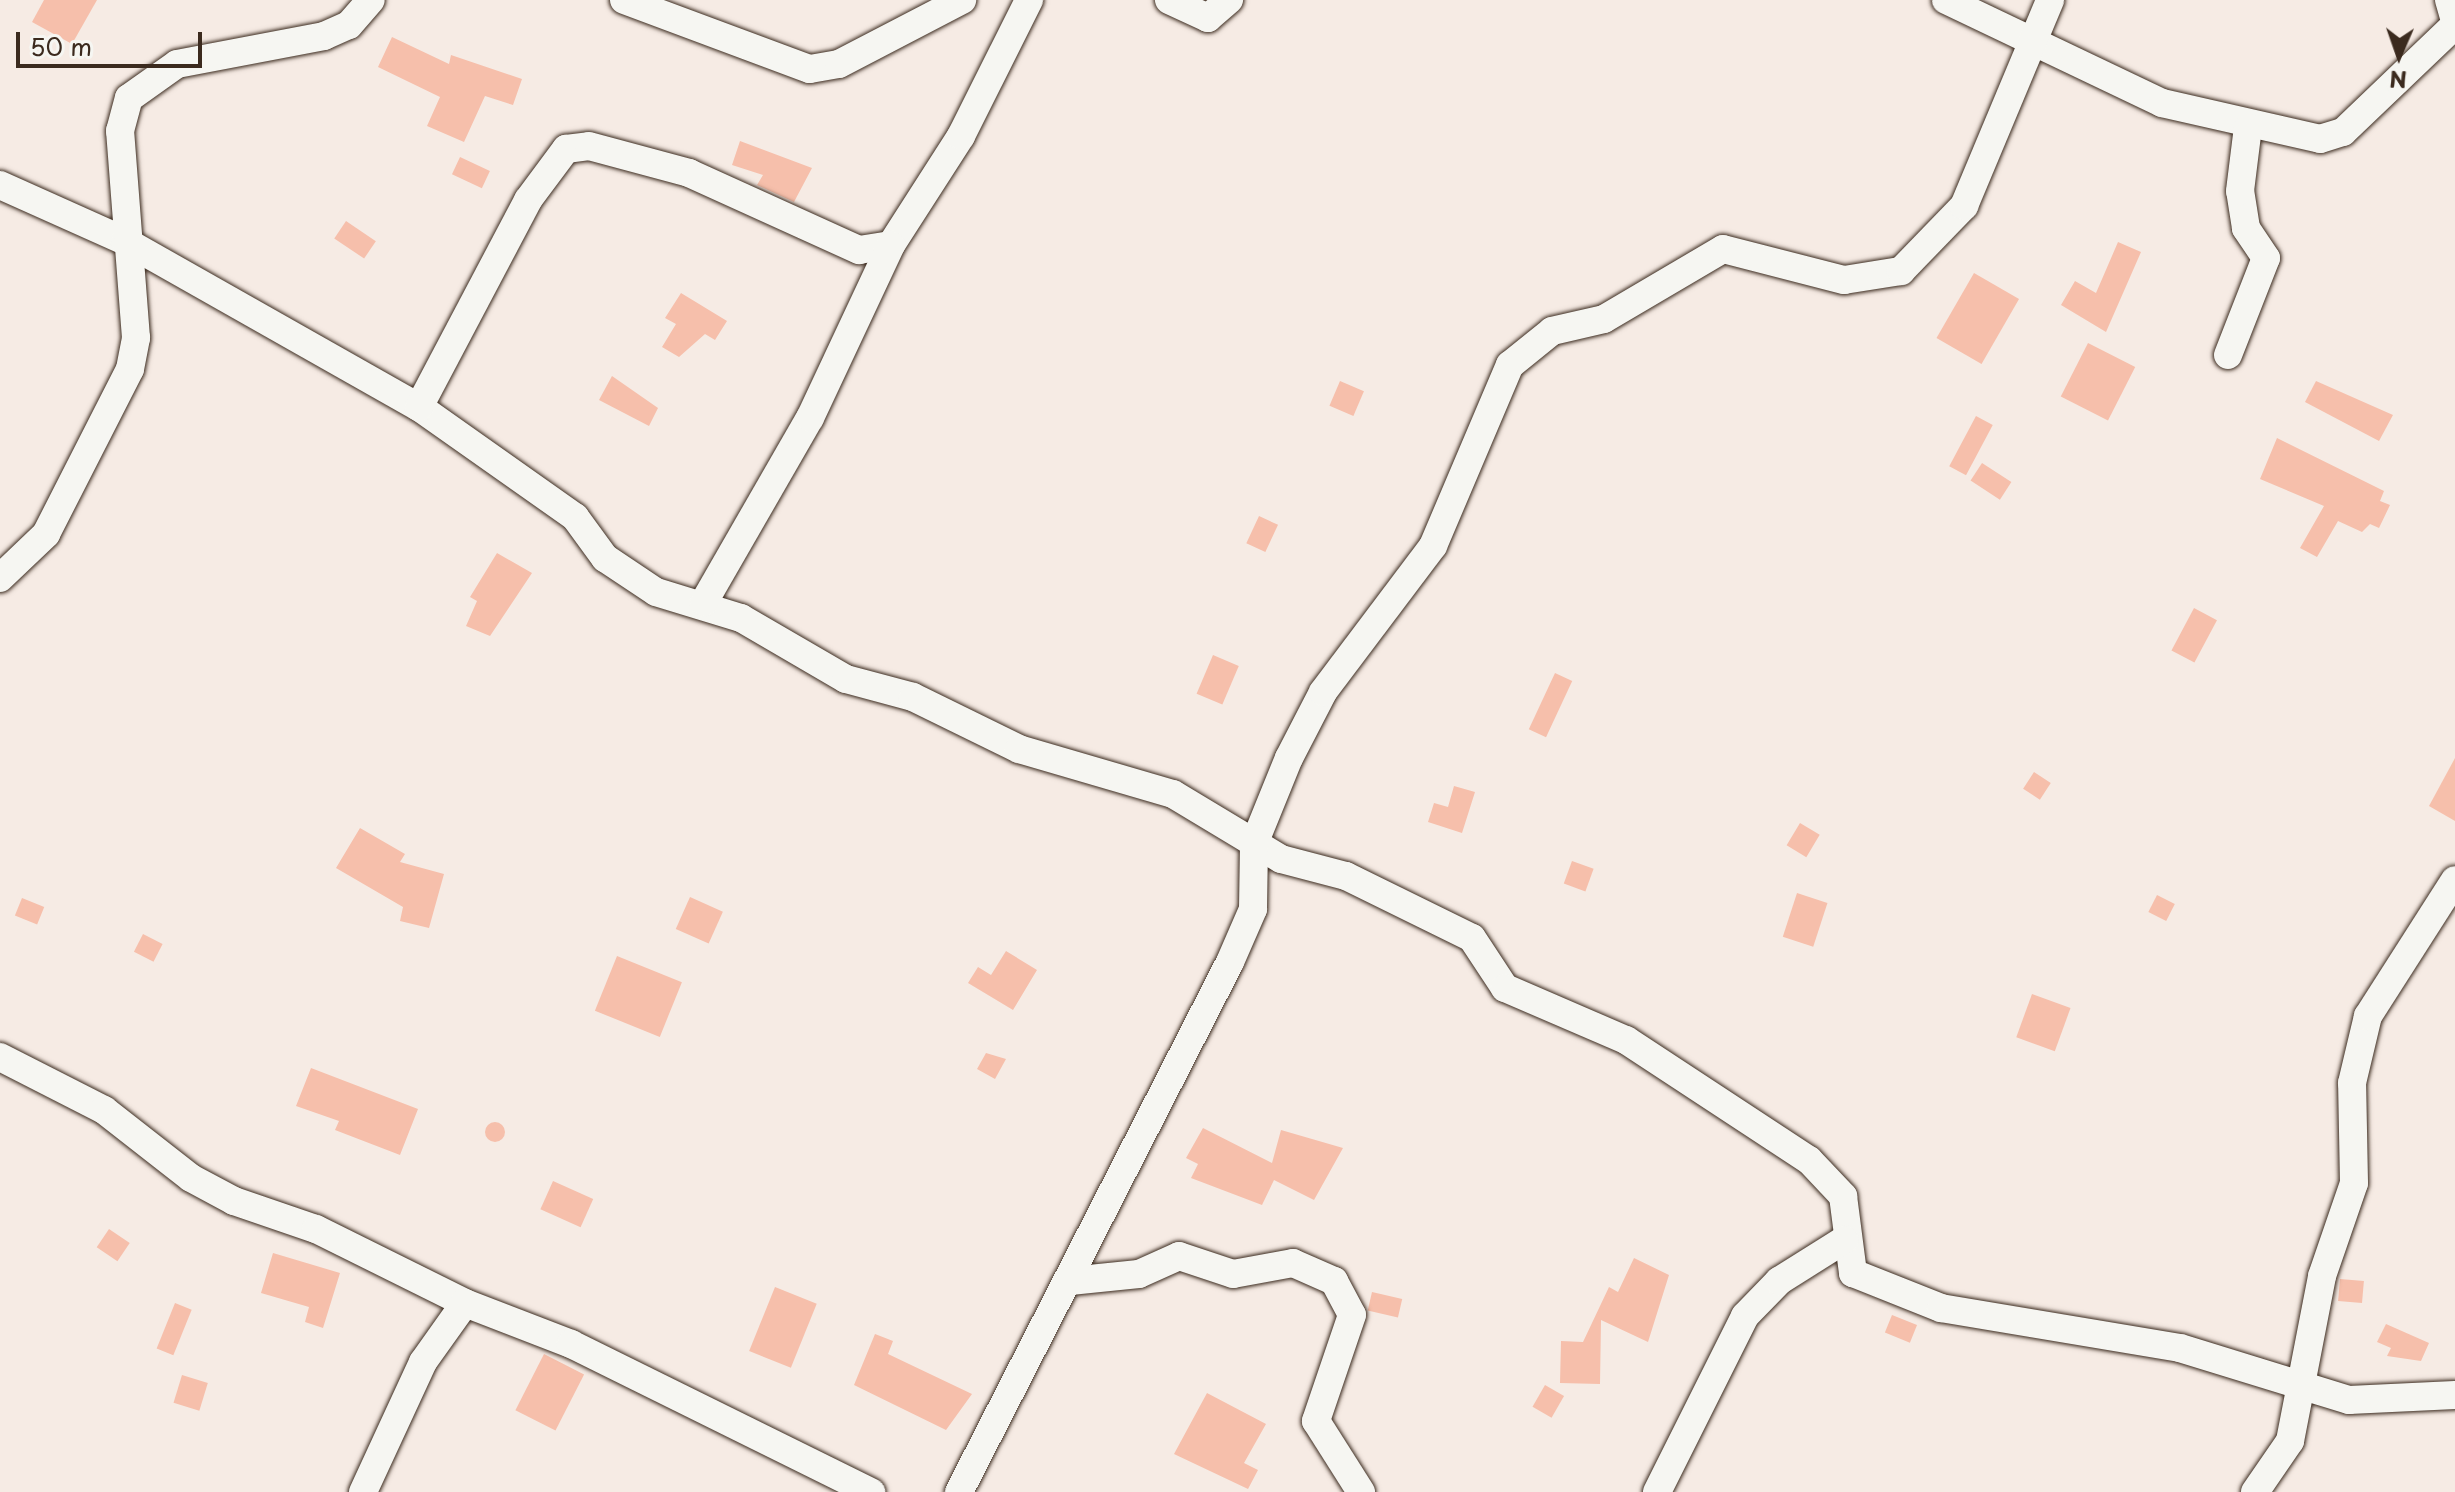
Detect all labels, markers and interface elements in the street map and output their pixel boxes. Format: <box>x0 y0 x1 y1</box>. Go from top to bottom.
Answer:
scale bar <box>20 16 206 66</box>
north arrow <box>2359 16 2439 96</box>
text: 50 m <box>30 28 92 64</box>
text: N <box>2389 64 2407 97</box>

